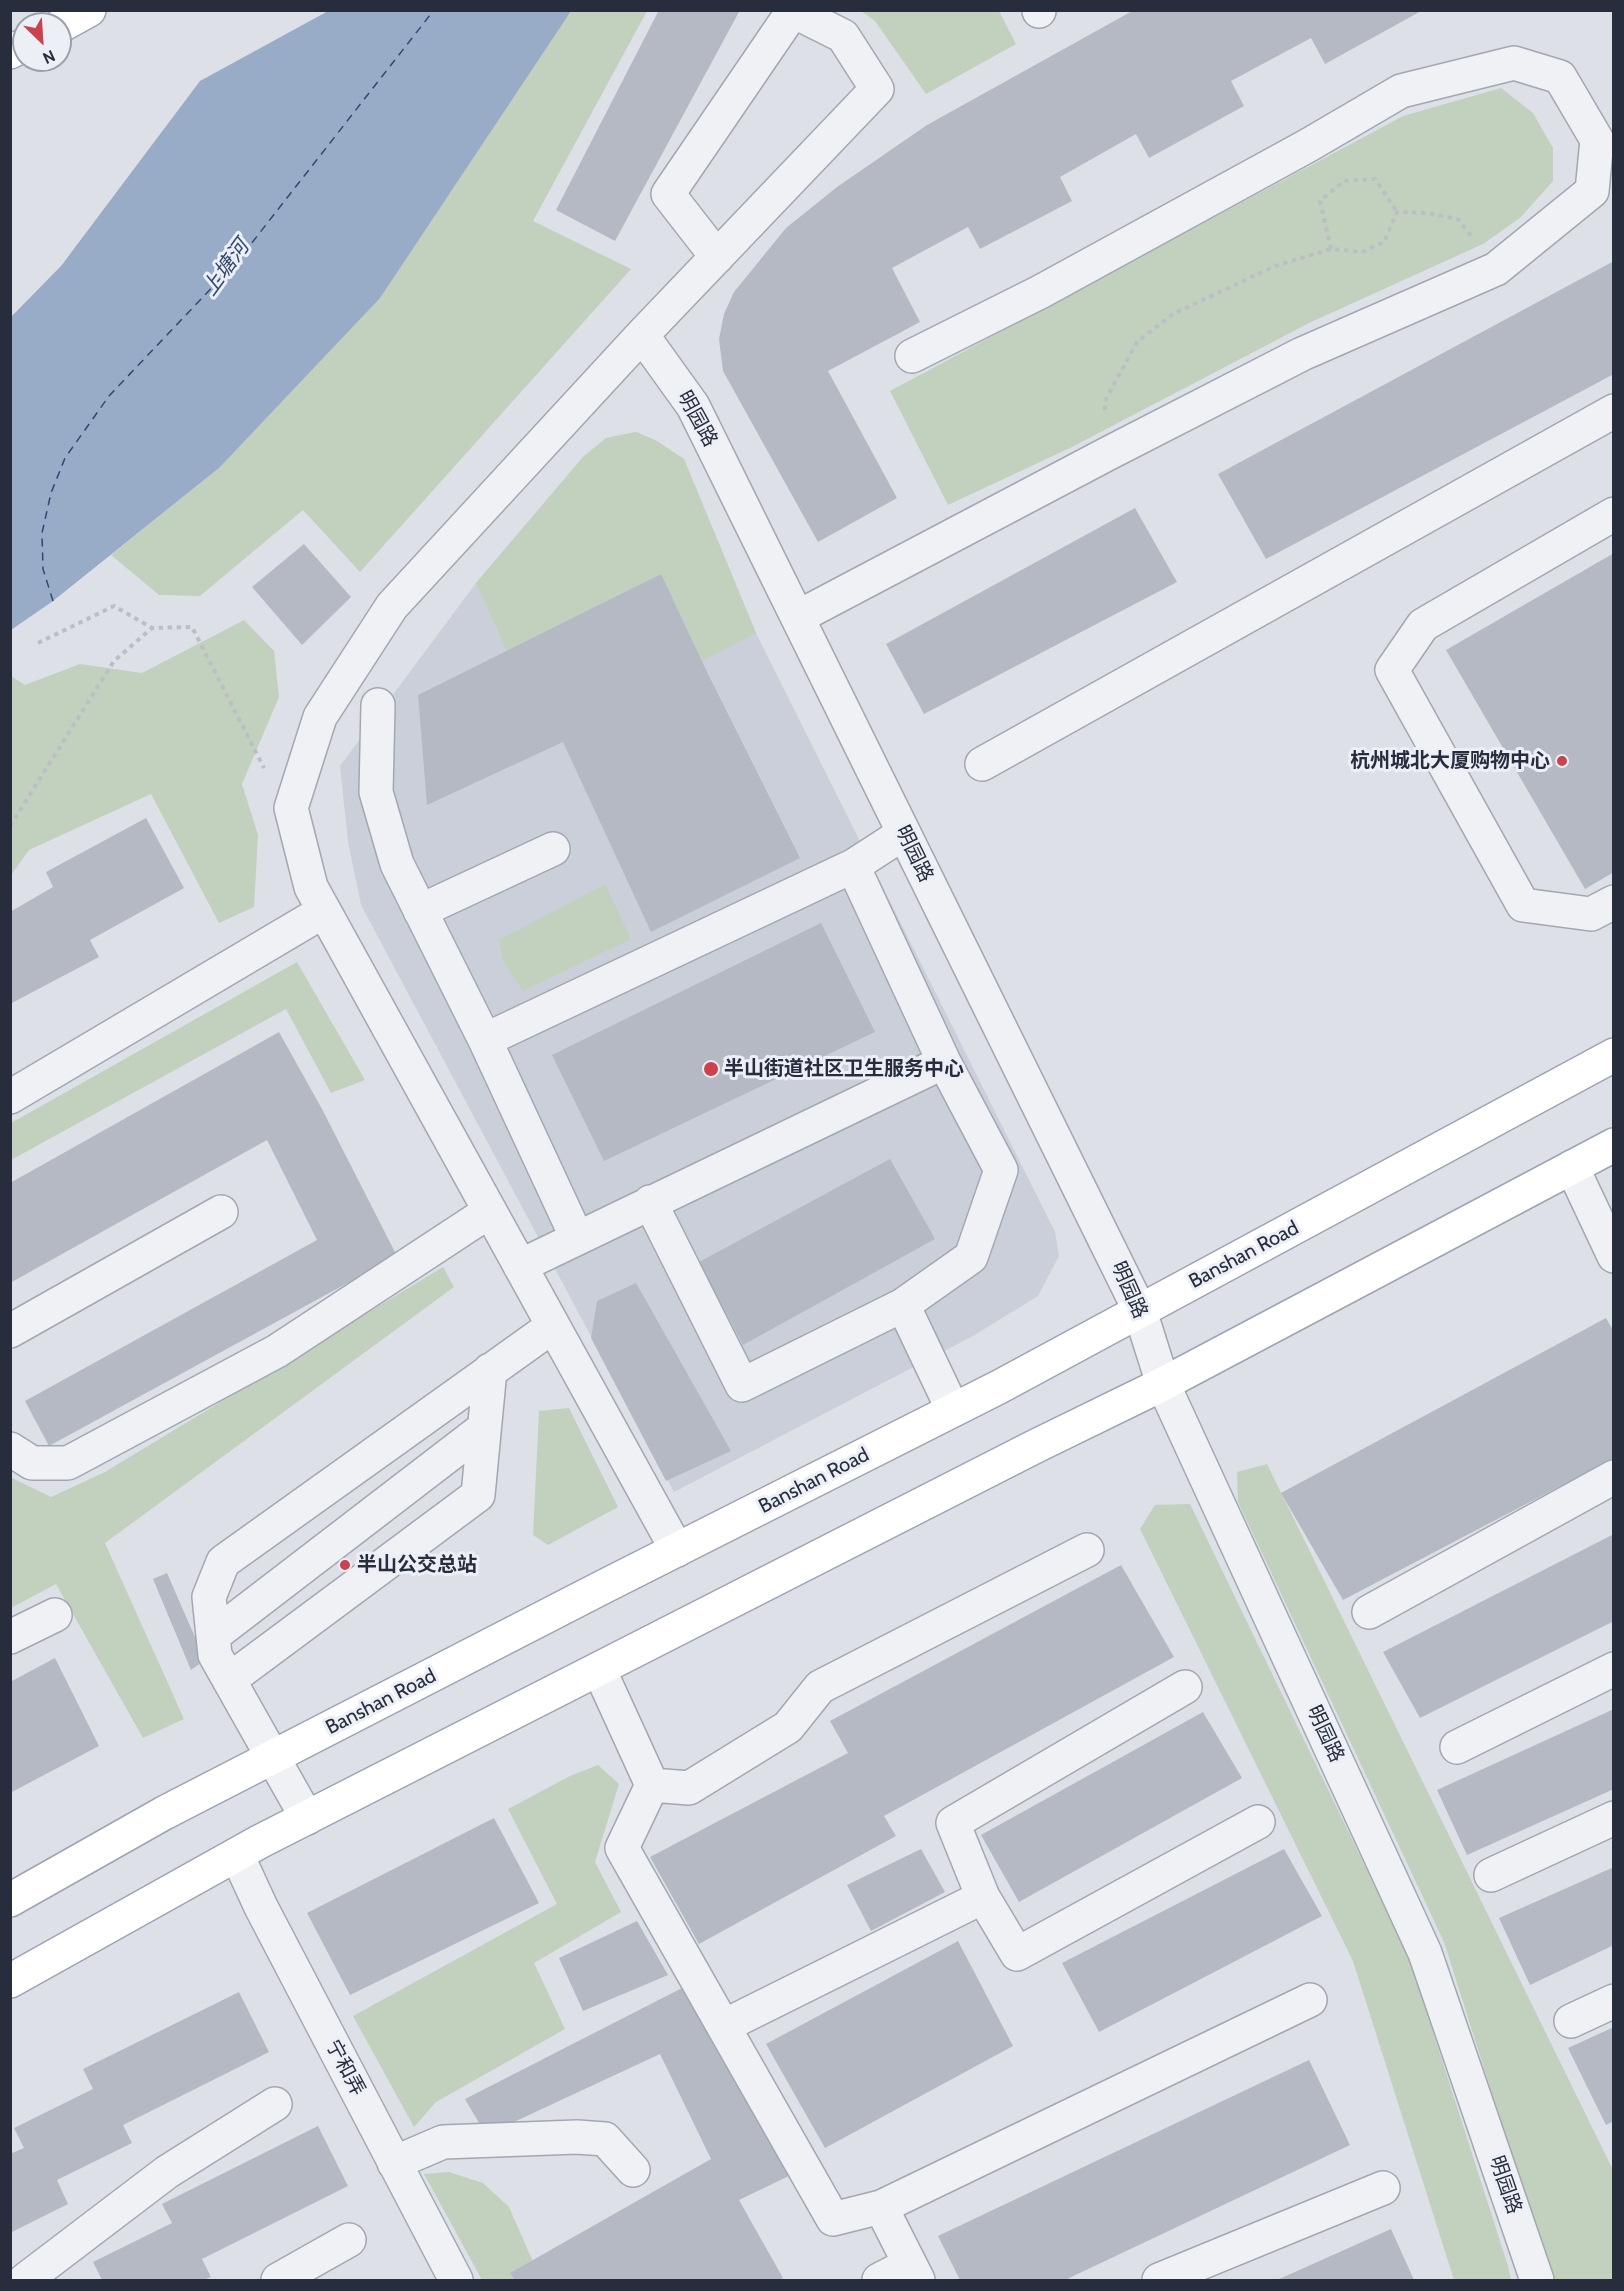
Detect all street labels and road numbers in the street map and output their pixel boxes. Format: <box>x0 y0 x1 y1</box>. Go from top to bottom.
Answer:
street label: 明园路 <box>672 387 722 451</box>
street label: 明园路 <box>890 822 938 886</box>
street label: Banshan Road <box>1185 1216 1303 1294</box>
street label: 明园路 <box>1106 1258 1152 1322</box>
street label: Banshan Road <box>755 1443 873 1519</box>
street label: Banshan Road <box>322 1664 440 1740</box>
street label: 明园路 <box>1301 1702 1349 1766</box>
street label: 宁和弄 <box>320 2036 370 2100</box>
street label: 明园路 <box>1484 2153 1526 2217</box>

